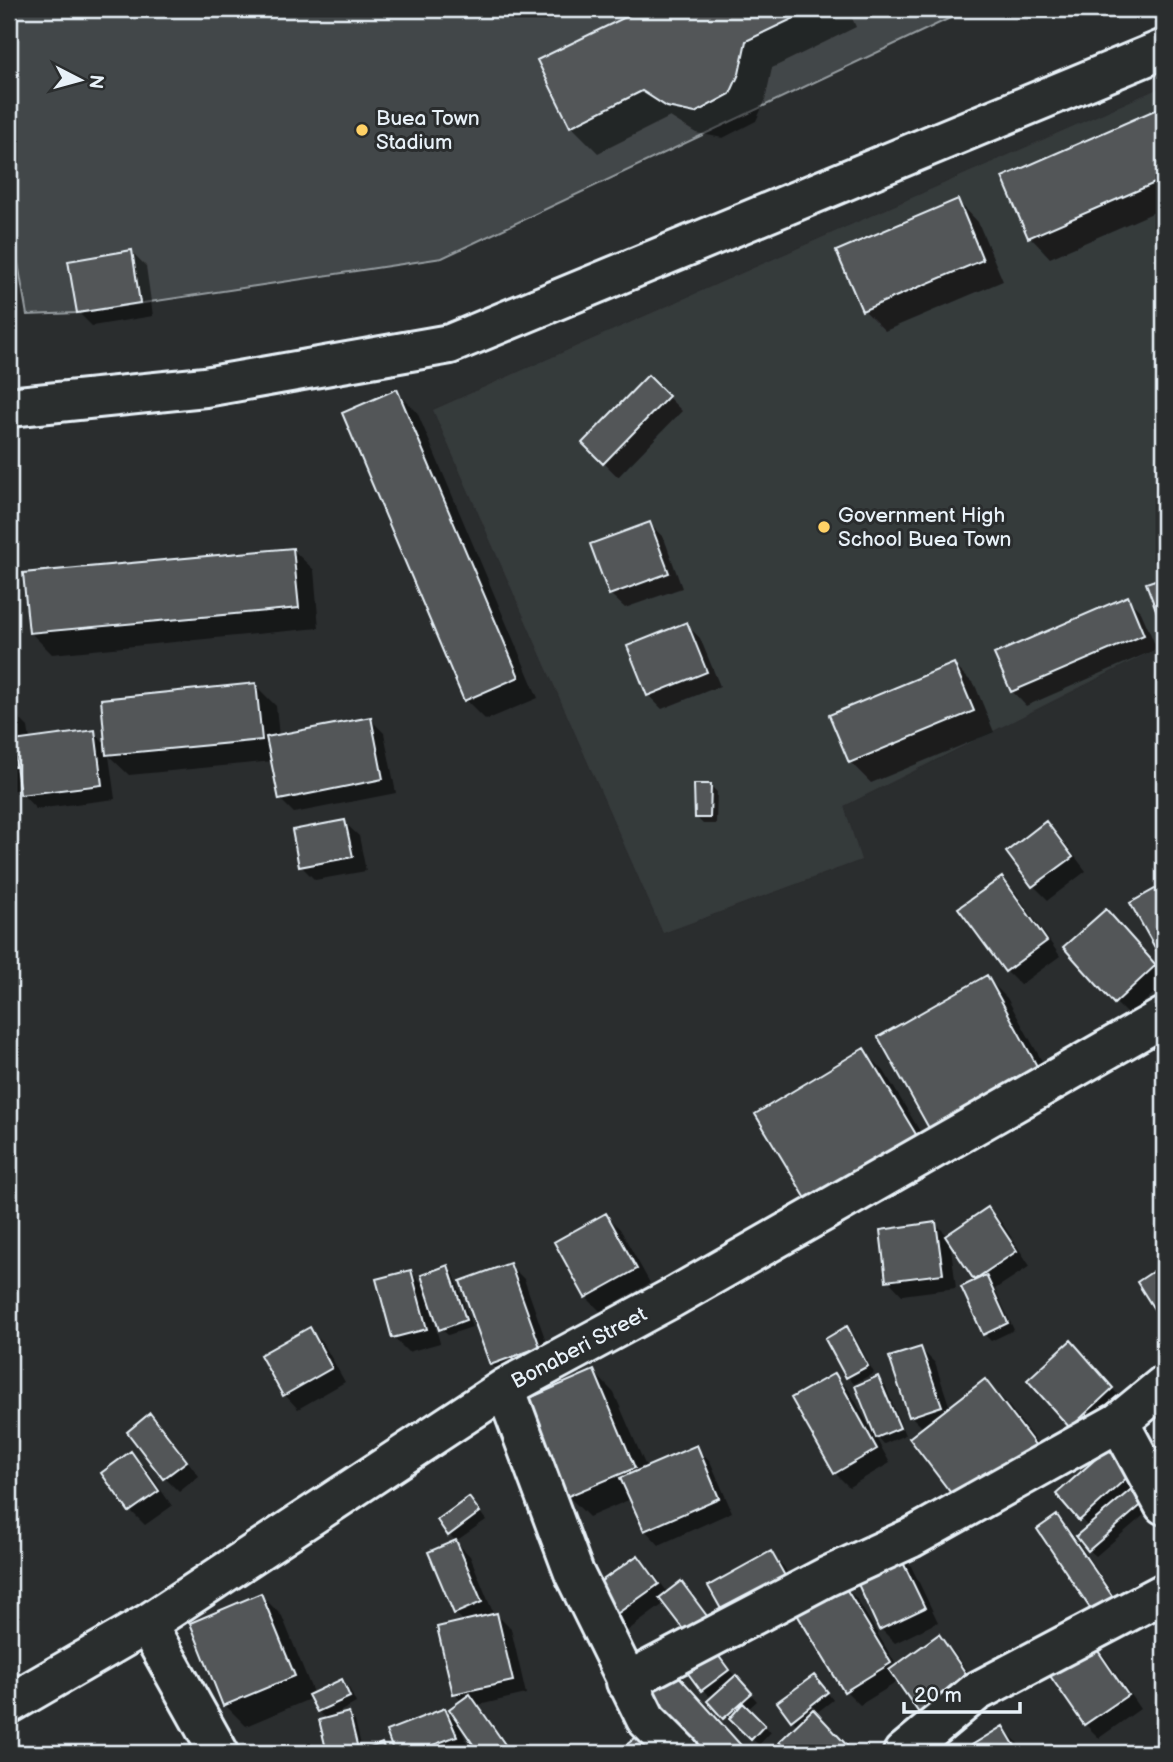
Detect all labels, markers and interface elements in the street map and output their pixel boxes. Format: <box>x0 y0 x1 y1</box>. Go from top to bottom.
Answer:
north arrow <box>46 46 116 116</box>
text: N <box>83 73 108 90</box>
place label: Buea Town Stadium <box>376 106 480 155</box>
marker: Buea Town Stadium <box>354 122 370 138</box>
place label: Government High School Buea Town <box>838 503 1011 552</box>
marker: Government High School Buea Town <box>816 519 832 535</box>
street label: Bonaberi Street <box>507 1302 651 1394</box>
scale bar <box>904 1671 1019 1715</box>
text: 20 m <box>914 1683 962 1708</box>

